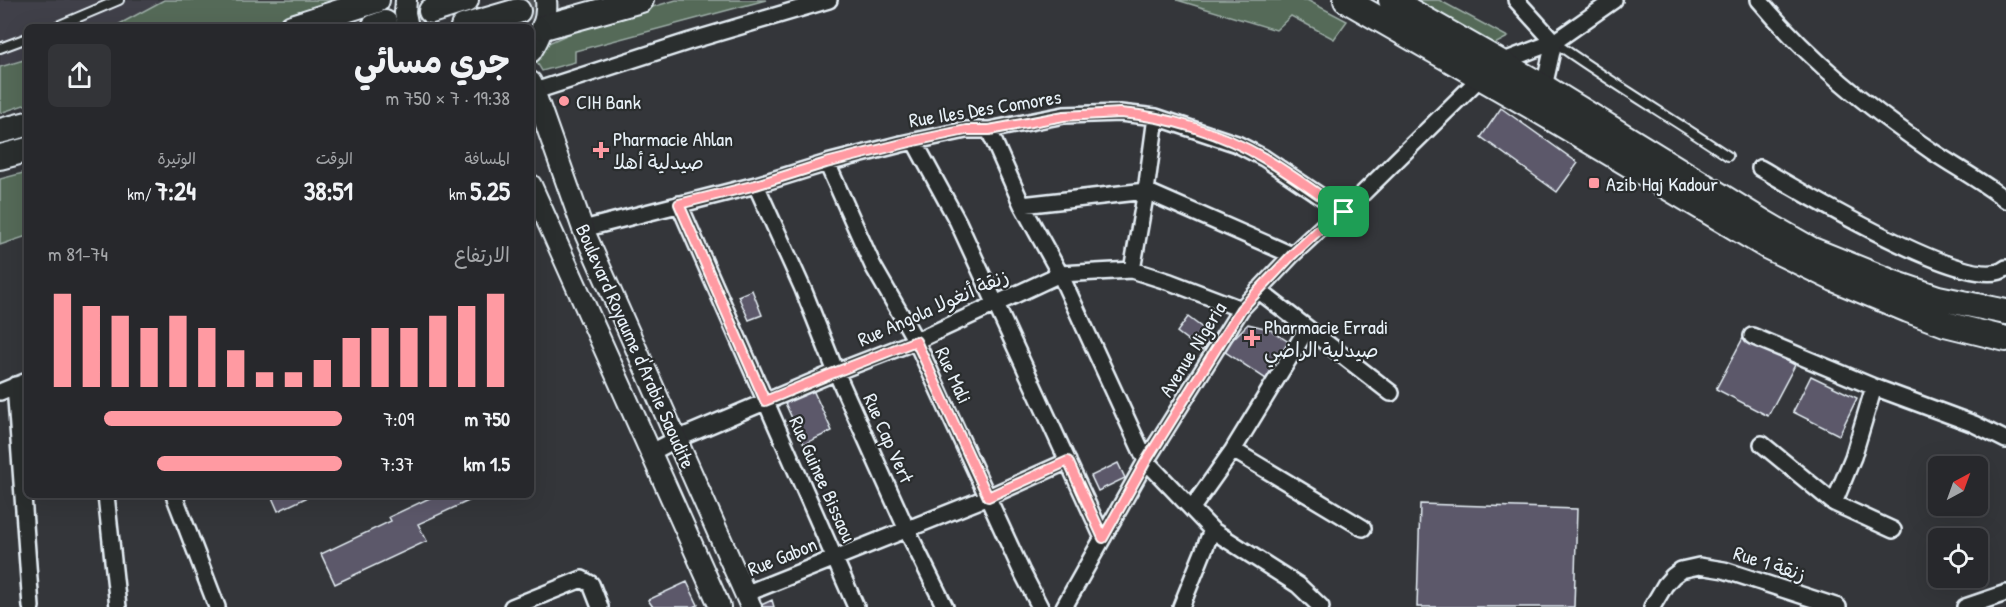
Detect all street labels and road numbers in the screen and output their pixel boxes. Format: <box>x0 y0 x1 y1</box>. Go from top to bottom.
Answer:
street label: Rue Iles Des Comores <box>907 83 1063 133</box>
street label: Boulevard Royaume d'Arabie Saoudite <box>570 220 702 473</box>
street label: Rue Angola زنقة أنغولا <box>853 262 1013 352</box>
street label: Avenue Nigeria <box>1152 296 1232 402</box>
street label: Rue Mali <box>929 342 979 408</box>
street label: Rue Cap Vert <box>857 389 921 488</box>
street label: Rue Guinee Bissaou <box>783 412 863 546</box>
street label: Rue Gabon <box>743 530 821 582</box>
street label: Rue 1 زنقة <box>1731 539 1809 587</box>

